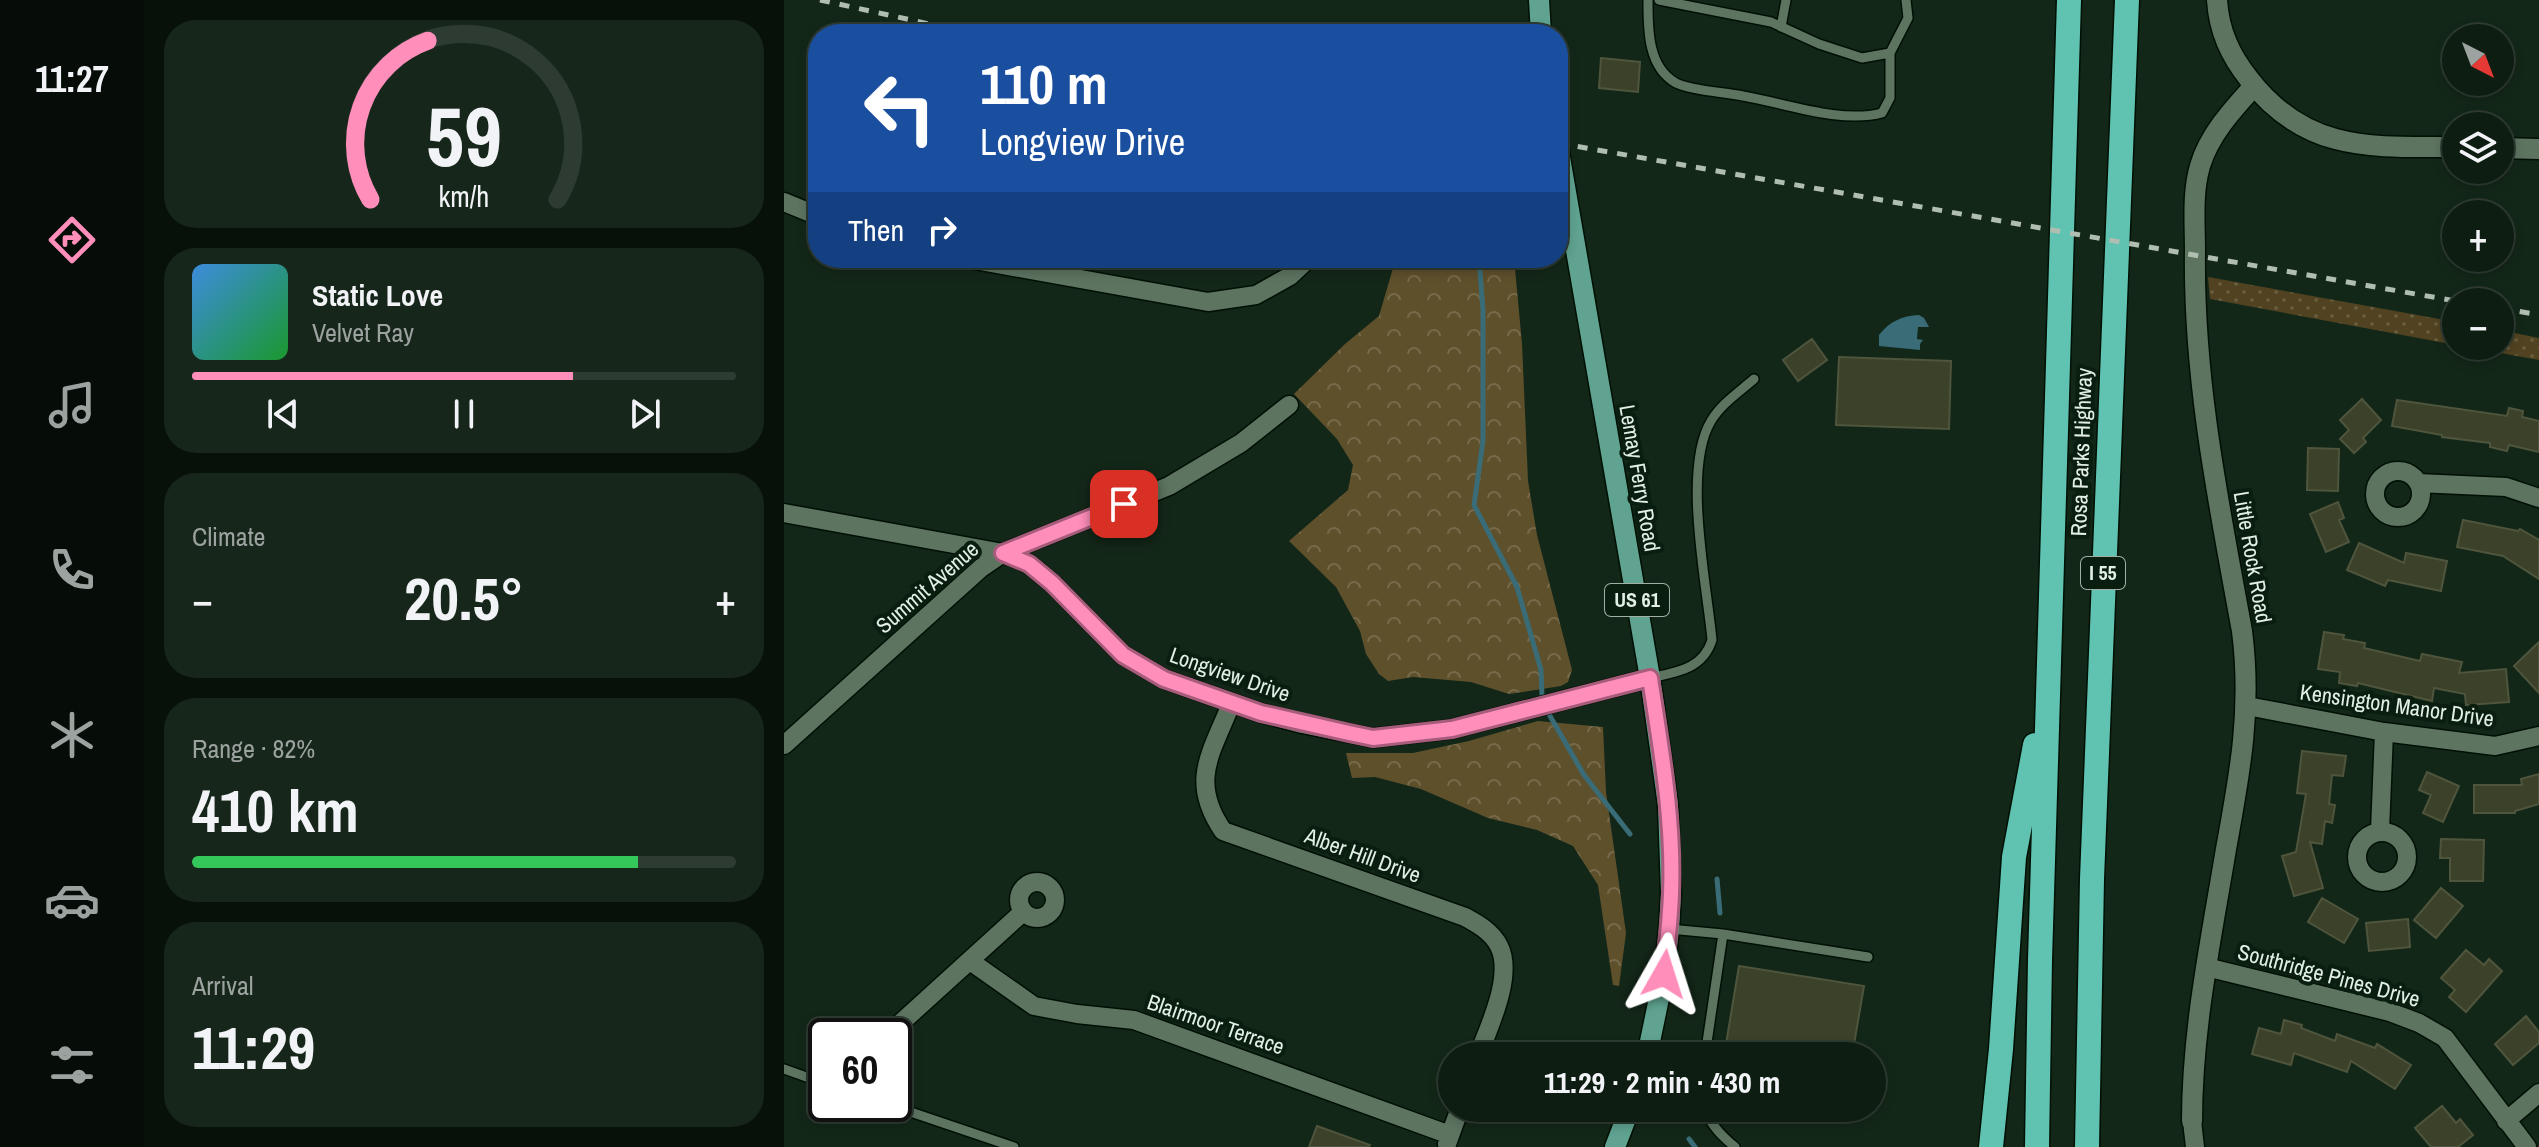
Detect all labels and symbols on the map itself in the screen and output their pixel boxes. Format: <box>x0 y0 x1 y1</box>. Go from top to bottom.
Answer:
north arrow <box>2442 24 2514 96</box>
street label: Rosa Parks Highway <box>2063 367 2099 537</box>
street label: Lemay Ferry Road <box>1612 402 1668 554</box>
pin <box>1090 470 1158 538</box>
street label: Little Rock Road <box>2227 489 2279 625</box>
street label: Summit Avenue <box>869 534 985 640</box>
road number: I 55 <box>2081 557 2125 589</box>
road number: US 61 <box>1605 584 1669 616</box>
street label: Longview Drive <box>1166 639 1294 709</box>
street label: Kensington Manor Drive <box>2298 677 2496 733</box>
street label: Alber Hill Drive <box>1300 820 1425 890</box>
position arrow <box>1622 932 1706 1016</box>
street label: Southridge Pines Drive <box>2235 936 2423 1014</box>
street label: Blairmoor Terrace <box>1143 987 1289 1061</box>
speed limit sign: 60 <box>808 1018 912 1122</box>

